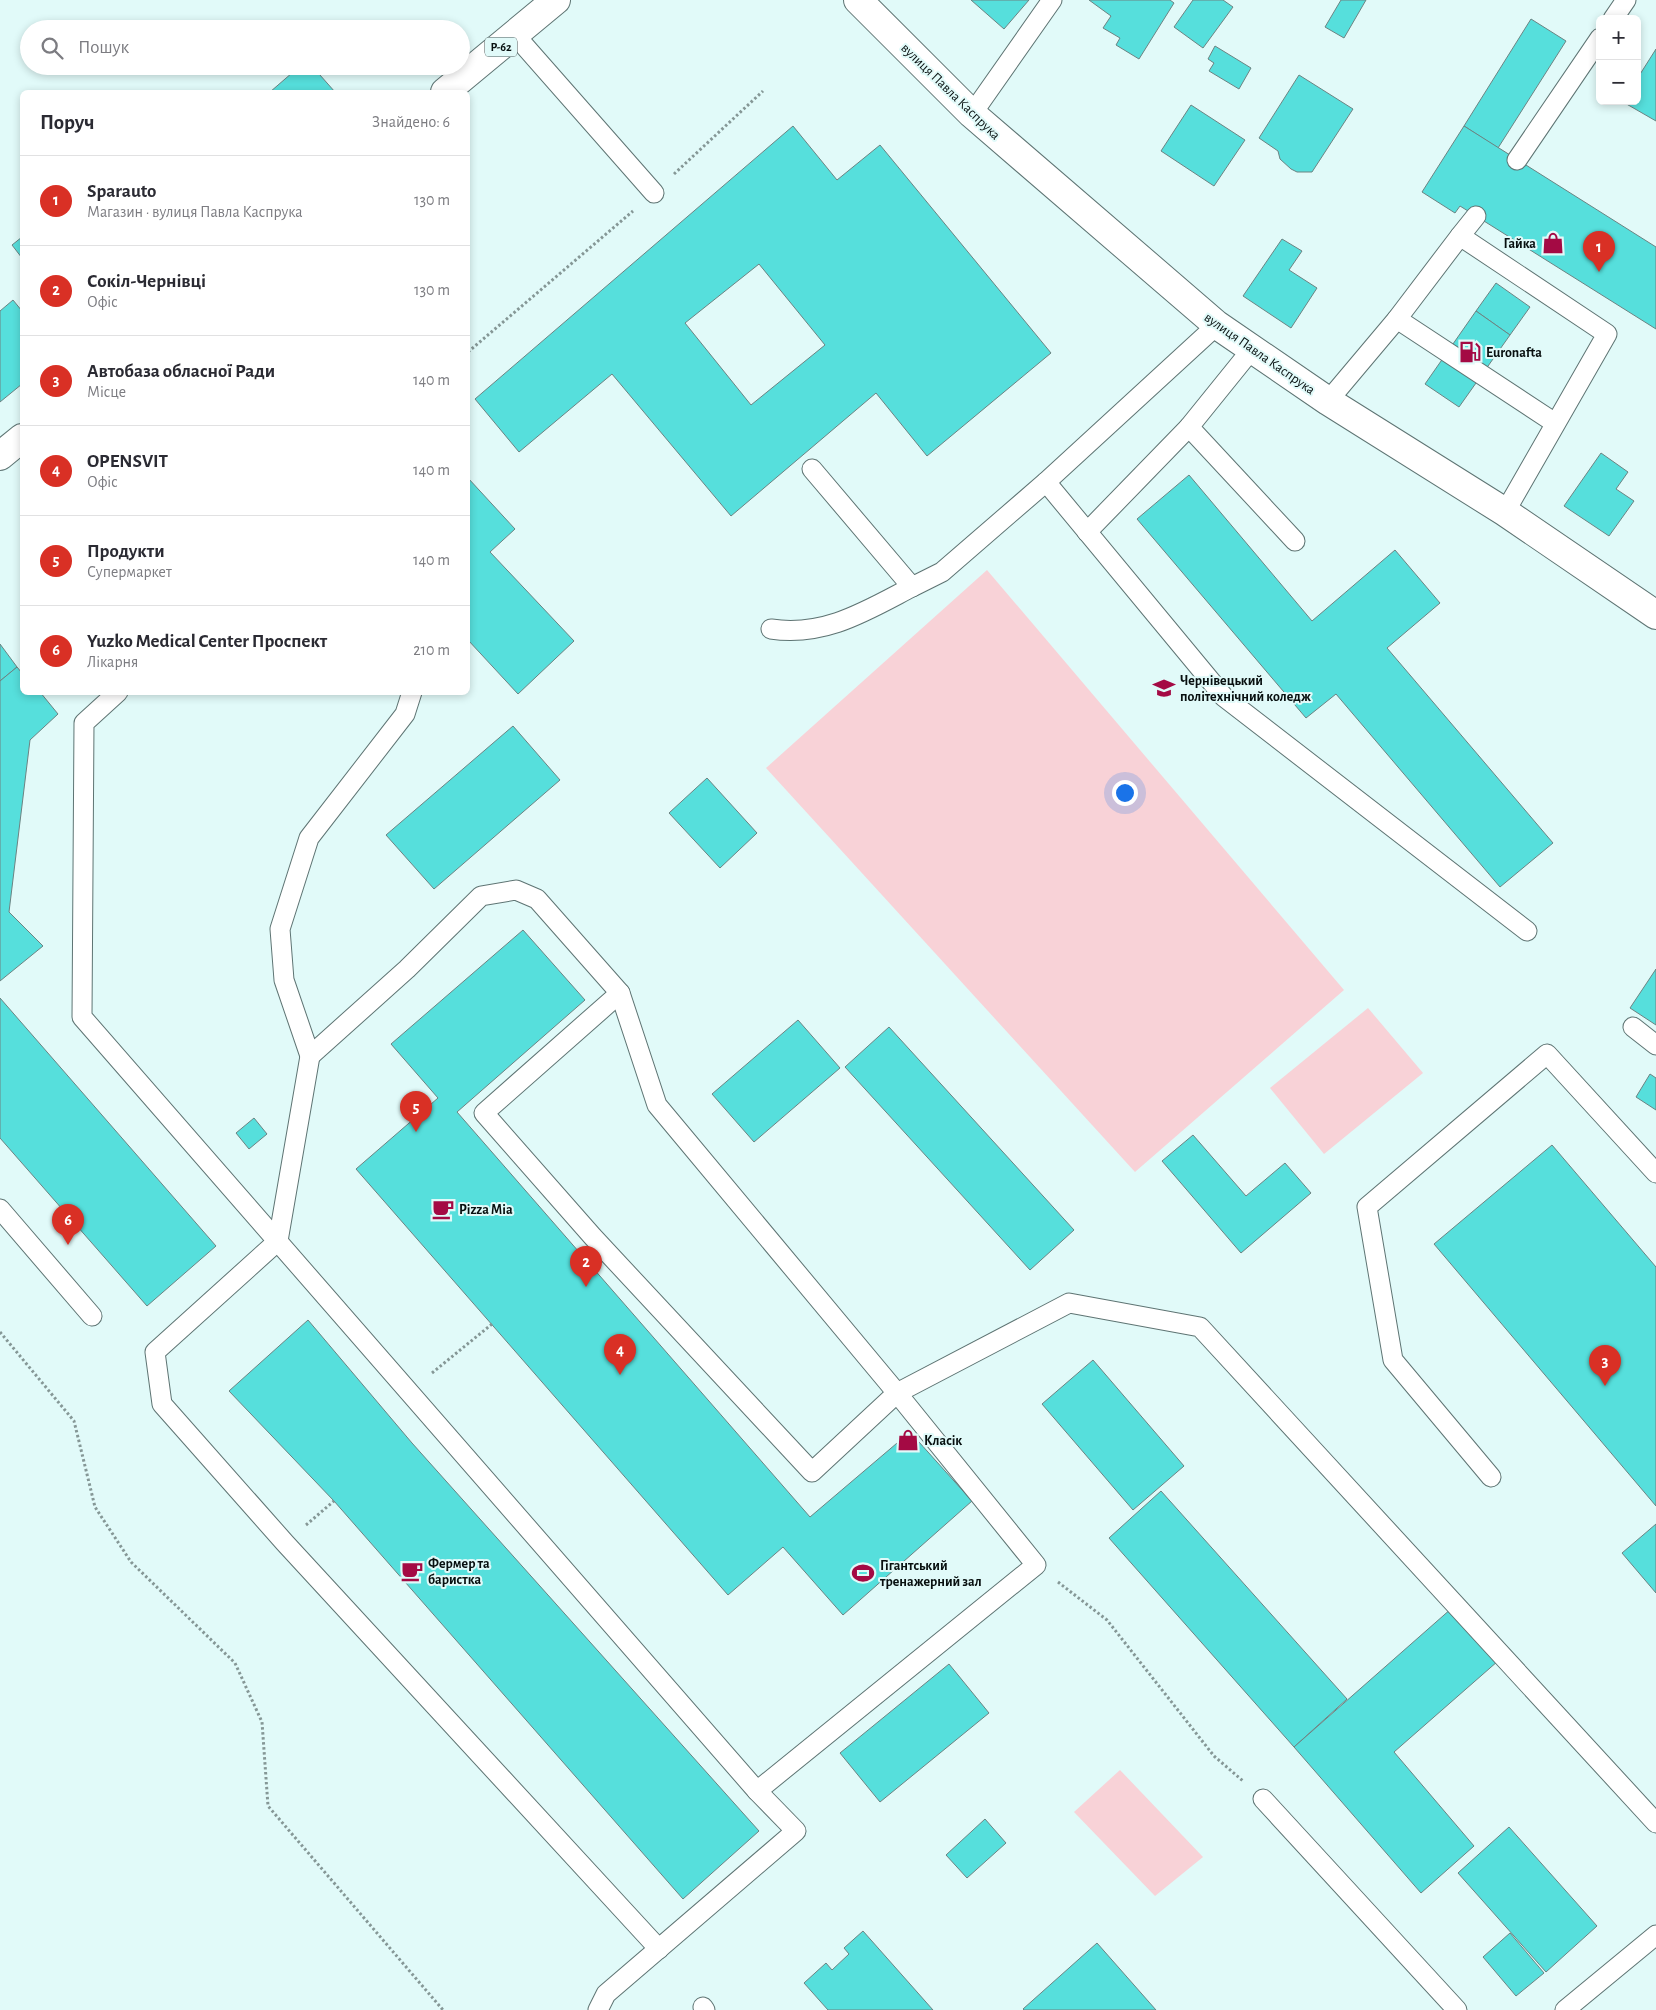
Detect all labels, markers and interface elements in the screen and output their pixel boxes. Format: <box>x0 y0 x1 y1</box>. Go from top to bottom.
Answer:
map controls <box>1596 15 1641 105</box>
button: + <box>1596 15 1641 60</box>
search box <box>20 20 470 75</box>
icon: search <box>38 34 66 62</box>
text: Пошук <box>78 38 129 57</box>
road number: Р-62 <box>485 38 517 56</box>
street label: вулиця Павла Каспрука <box>898 41 1003 143</box>
button: − <box>1596 60 1641 105</box>
text: Поруч <box>40 112 94 133</box>
text: Знайдено: 6 <box>372 114 450 130</box>
text: Sparauto <box>87 182 156 201</box>
text: 1 <box>53 192 59 208</box>
text: 130 m <box>414 192 450 208</box>
text: Магазин · вулиця Павла Каспрука <box>87 204 303 220</box>
shop icon: Гайка <box>1540 230 1566 256</box>
pin: 1 <box>1583 231 1615 272</box>
place label: Гайка <box>1503 237 1536 251</box>
text: Сокіл-Чернівці <box>87 272 206 291</box>
text: 2 <box>52 282 60 298</box>
text: 130 m <box>414 282 450 298</box>
text: Офіс <box>87 294 118 310</box>
street label: вулиця Павла Каспрука <box>1201 310 1318 398</box>
fuel station icon: Euronafta <box>1457 339 1483 365</box>
place label: Euronafta <box>1486 346 1542 360</box>
text: Автобаза обласної Ради <box>87 362 275 381</box>
text: 3 <box>53 372 59 388</box>
text: 140 m <box>413 372 450 388</box>
text: Місце <box>87 384 126 400</box>
text: OPENSVIT <box>87 452 168 471</box>
text: 4 <box>52 462 60 478</box>
text: 140 m <box>413 462 450 478</box>
text: Офіс <box>87 474 118 490</box>
text: Продукти <box>87 542 165 561</box>
text: 5 <box>53 552 59 568</box>
text: 140 m <box>413 552 450 568</box>
text: Супермаркет <box>87 564 172 580</box>
text: Yuzko Medical Center Проспект <box>87 632 327 651</box>
text: 6 <box>52 642 60 658</box>
text: 210 m <box>413 642 450 658</box>
text: Лікарня <box>87 654 138 670</box>
place label: Чернівецький політехнічний коледж <box>1180 674 1311 704</box>
school or university icon: Чернівецький політехнічний коледж <box>1151 675 1177 701</box>
your location <box>1112 780 1138 806</box>
pin: 5 <box>400 1091 432 1132</box>
cafe icon: Pizza Mia <box>430 1196 456 1222</box>
place label: Pizza Mia <box>459 1203 513 1217</box>
pin: 6 <box>52 1204 84 1245</box>
pin: 2 <box>570 1246 602 1287</box>
pin: 4 <box>604 1334 636 1375</box>
pin: 3 <box>1589 1345 1621 1386</box>
shop icon: Класік <box>895 1427 921 1453</box>
place label: Класік <box>924 1434 962 1448</box>
place label: Фермер та баристка <box>428 1557 490 1587</box>
cafe icon: Фермер та баристка <box>399 1558 425 1584</box>
place label: Гігантський тренажерний зал <box>879 1559 982 1589</box>
sports icon: Гігантський тренажерний зал <box>850 1560 876 1586</box>

